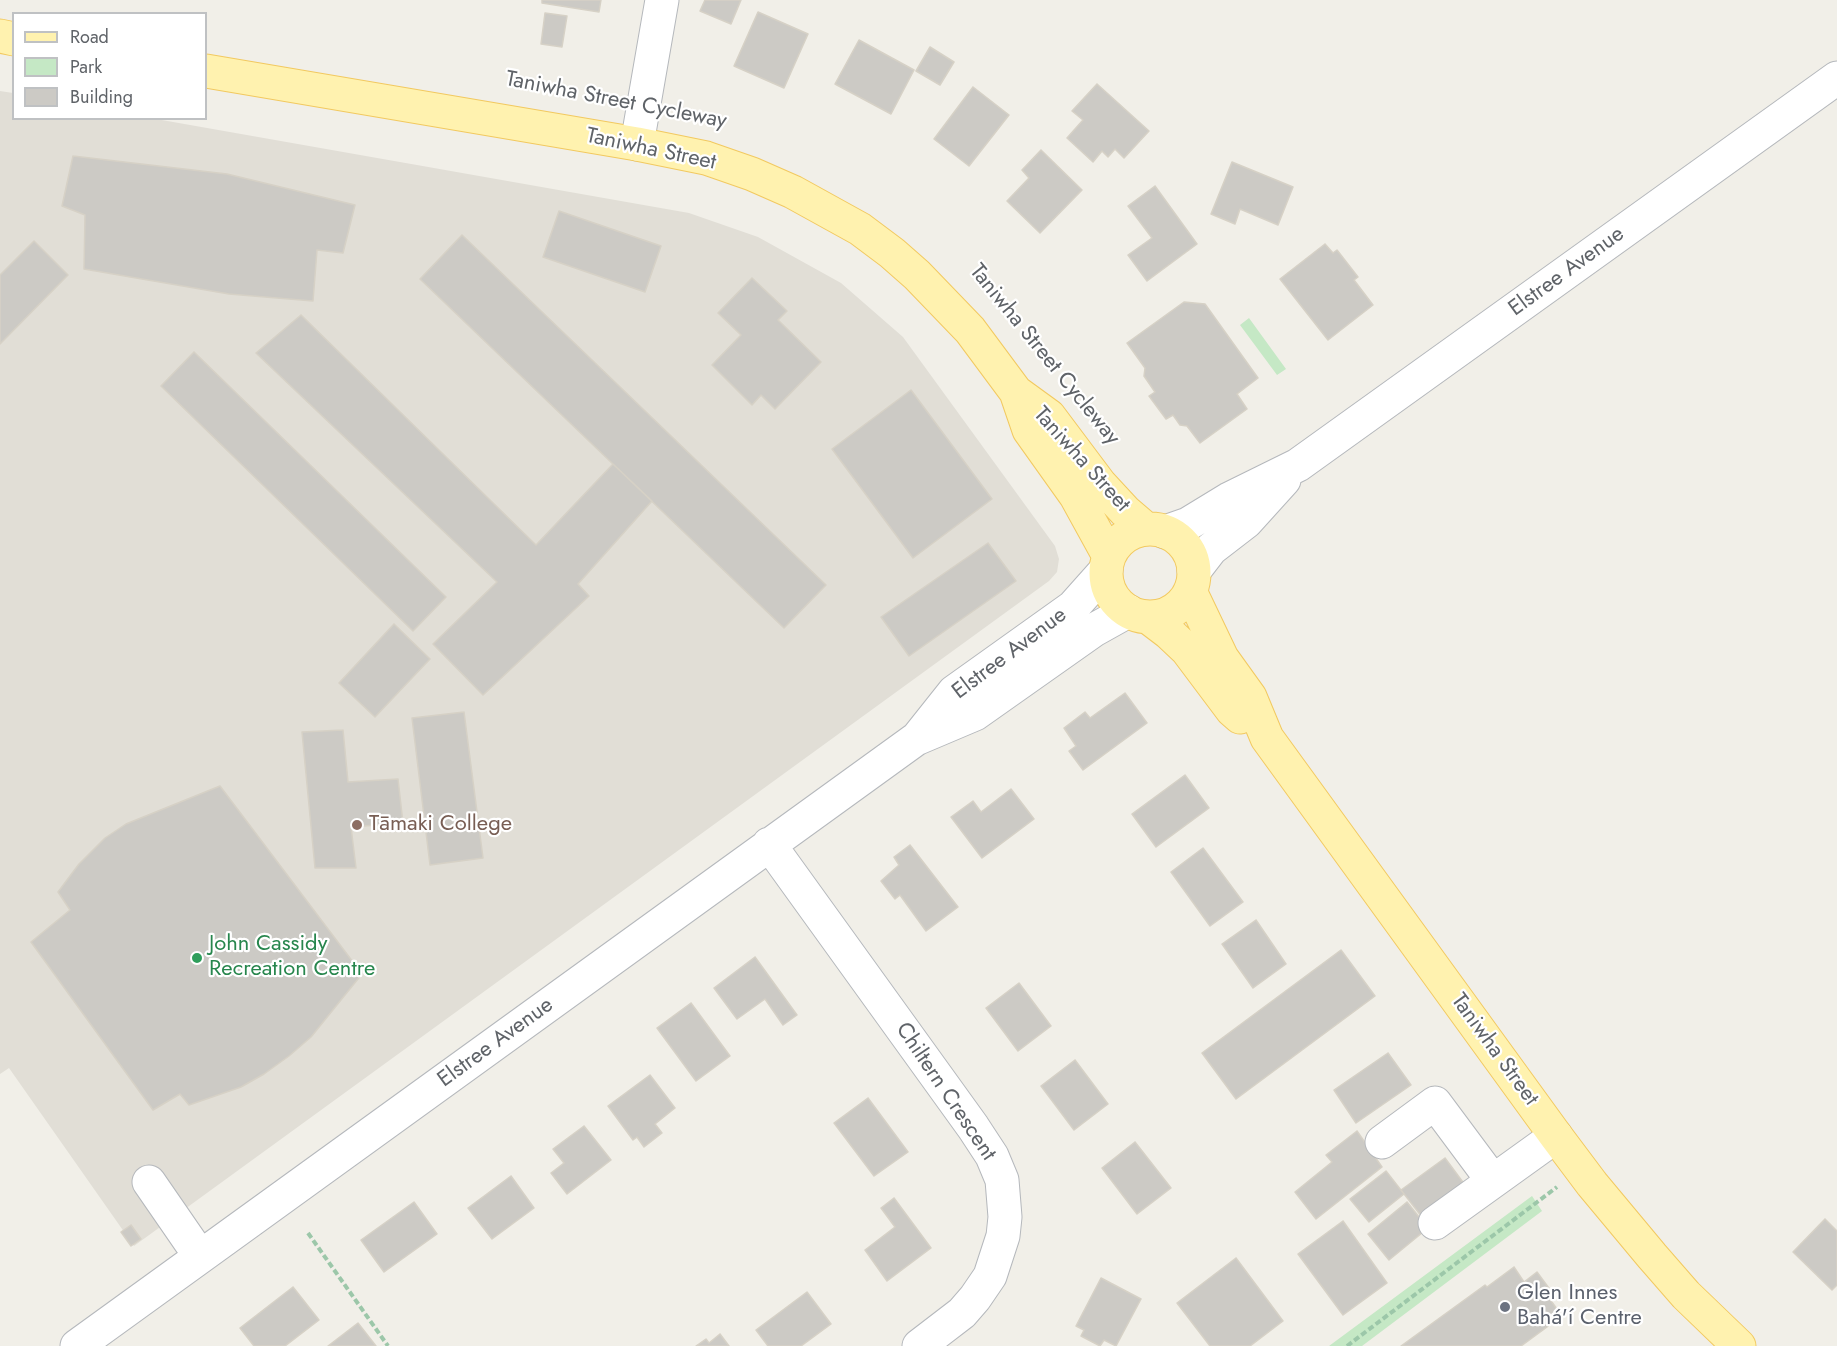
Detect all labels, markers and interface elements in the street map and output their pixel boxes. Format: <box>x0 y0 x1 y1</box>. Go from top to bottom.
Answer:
legend <box>12 12 207 120</box>
text: Road <box>70 24 109 50</box>
text: Park <box>70 54 102 80</box>
street label: Taniwha Street Cycleway <box>503 67 729 135</box>
text: Building <box>70 84 133 110</box>
street label: Taniwha Street <box>584 123 718 177</box>
street label: Elstree Avenue <box>1504 221 1630 323</box>
street label: Taniwha Street Cycleway <box>963 259 1125 451</box>
street label: Taniwha Street <box>1027 402 1135 518</box>
street label: Elstree Avenue <box>948 602 1072 706</box>
place label: Tāmaki College <box>369 812 512 838</box>
marker: Tāmaki College <box>350 818 364 832</box>
place label: John Cassidy Recreation Centre <box>209 932 375 984</box>
marker: John Cassidy Recreation Centre <box>190 951 204 965</box>
street label: Taniwha Street <box>1445 989 1543 1111</box>
street label: Elstree Avenue <box>433 992 559 1094</box>
street label: Chiltern Crescent <box>889 1018 1001 1166</box>
place label: Glen Innes Bahá'í Centre <box>1517 1281 1642 1332</box>
marker: Glen Innes Bahá'í Centre <box>1498 1300 1512 1314</box>

